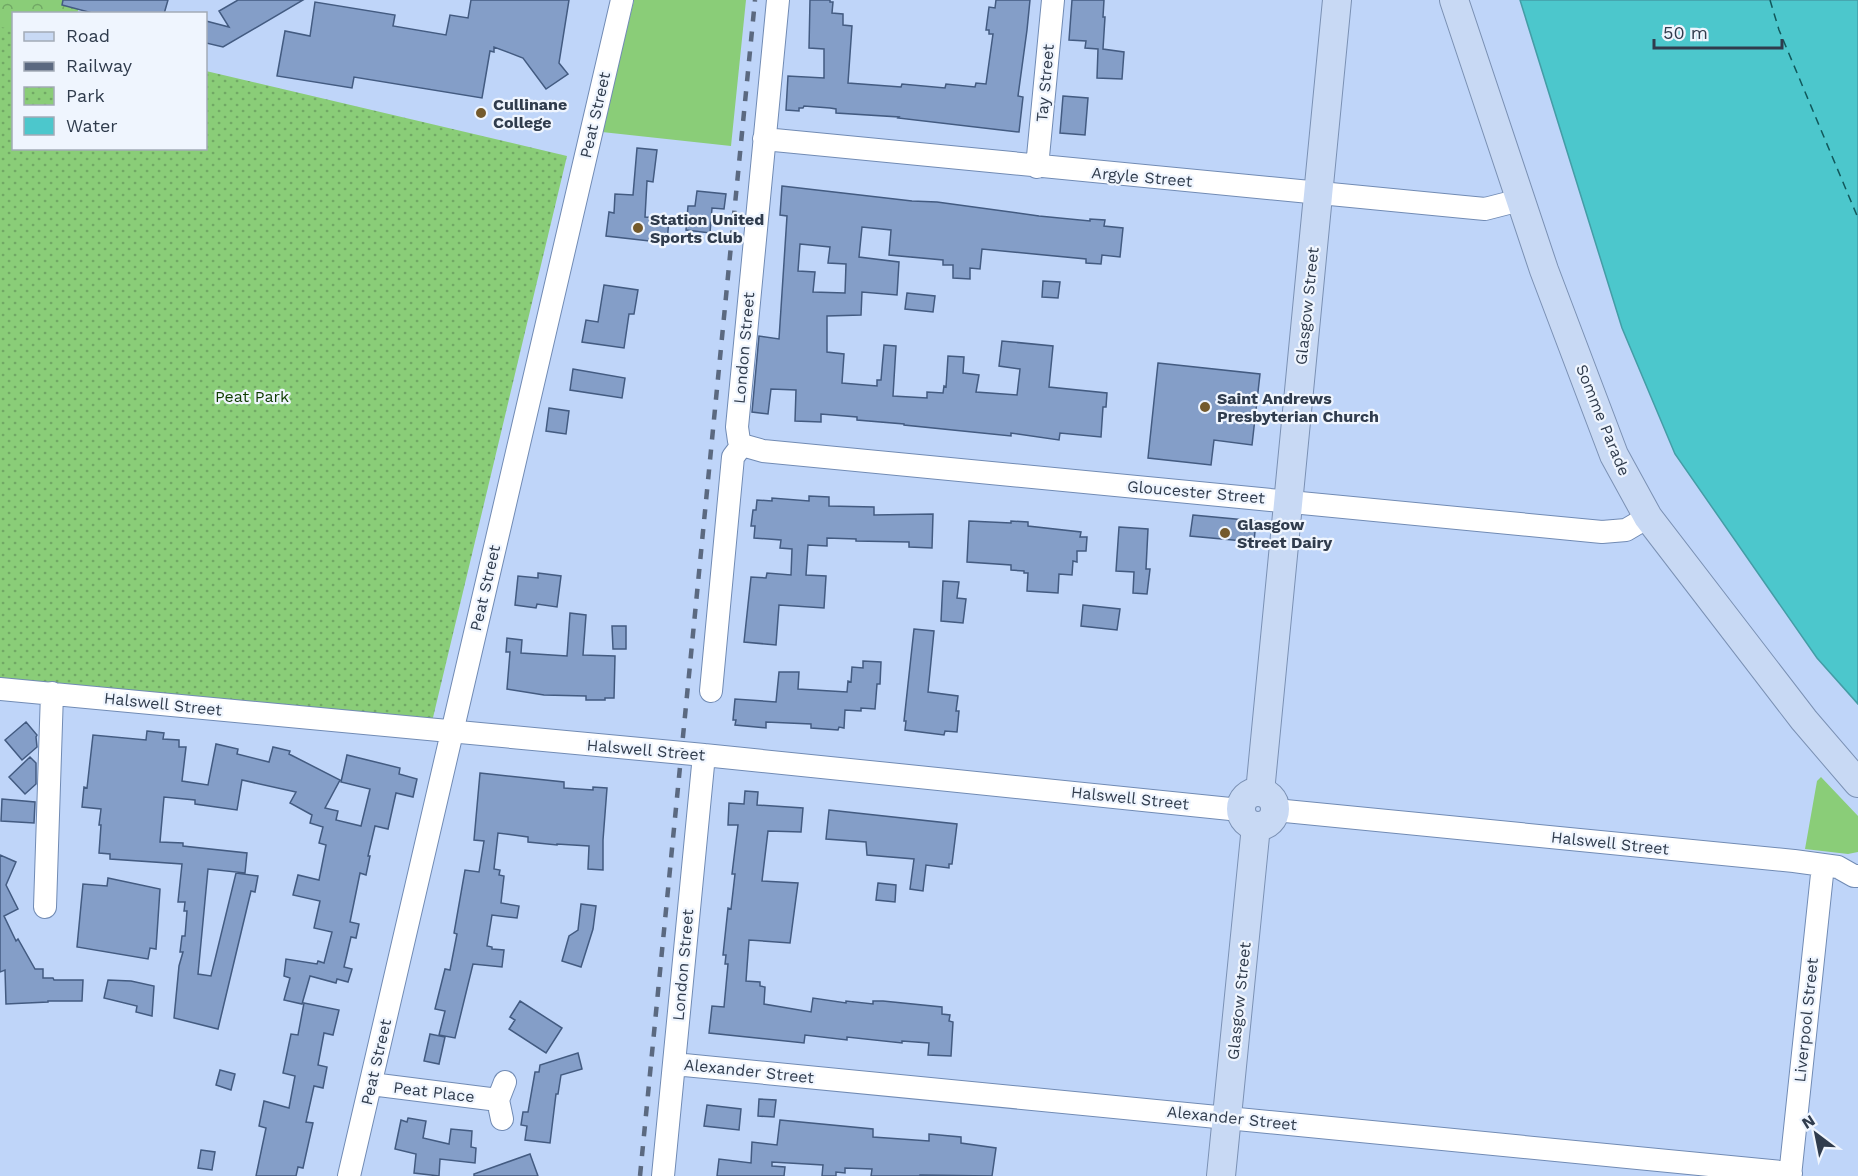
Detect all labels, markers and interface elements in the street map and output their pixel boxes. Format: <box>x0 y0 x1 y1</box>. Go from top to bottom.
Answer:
legend <box>12 12 207 150</box>
scale bar <box>1654 12 1782 50</box>
text: 50 m <box>1663 22 1708 43</box>
text: Road <box>66 25 110 46</box>
street label: Tay Street <box>1032 43 1058 123</box>
text: Railway <box>66 55 133 76</box>
street label: Peat Street <box>576 70 614 160</box>
text: Park <box>66 85 105 106</box>
place label: Cullinane College <box>493 95 567 132</box>
marker: Cullinane College <box>474 106 488 120</box>
text: Water <box>66 115 118 136</box>
street label: Argyle Street <box>1091 163 1194 191</box>
place label: Station United Sports Club <box>650 210 764 247</box>
marker: Station United Sports Club <box>631 221 645 235</box>
street label: Glasgow Street <box>1291 246 1323 366</box>
street label: London Street <box>730 291 758 405</box>
street label: Somme Parade <box>1572 362 1634 478</box>
park label: Peat Park <box>215 387 289 406</box>
place label: Saint Andrews Presbyterian Church <box>1217 389 1379 426</box>
marker: Saint Andrews Presbyterian Church <box>1198 400 1212 414</box>
street label: Gloucester Street <box>1126 477 1266 508</box>
place label: Glasgow Street Dairy <box>1237 515 1333 552</box>
marker: Glasgow Street Dairy <box>1218 526 1232 540</box>
street label: Peat Street <box>466 543 504 633</box>
street label: Halswell Street <box>103 688 223 720</box>
street label: Halswell Street <box>586 735 706 765</box>
street label: Halswell Street <box>1070 782 1190 814</box>
street label: Halswell Street <box>1550 827 1670 859</box>
street label: London Street <box>669 908 697 1022</box>
street label: Glasgow Street <box>1223 941 1255 1061</box>
street label: Liverpool Street <box>1790 957 1822 1083</box>
street label: Peat Street <box>357 1017 395 1107</box>
street label: Alexander Street <box>683 1055 815 1087</box>
street label: Peat Place <box>392 1078 476 1106</box>
street label: Alexander Street <box>1166 1102 1298 1134</box>
north arrow <box>1786 1104 1846 1164</box>
text: N <box>1798 1111 1818 1133</box>

